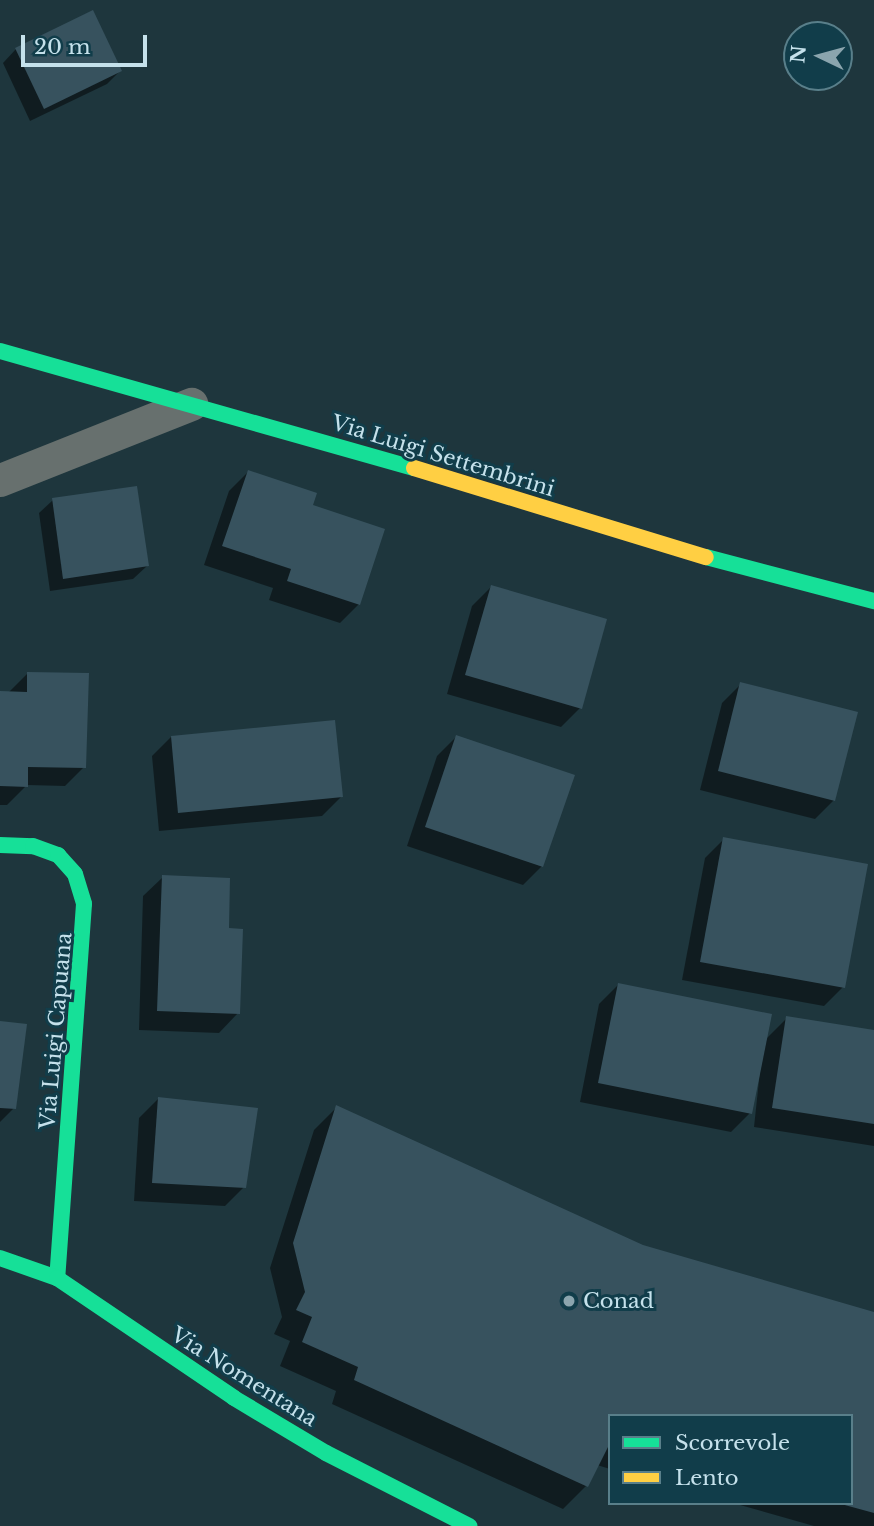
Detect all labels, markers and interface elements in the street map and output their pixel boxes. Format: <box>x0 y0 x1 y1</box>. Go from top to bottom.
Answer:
scale bar <box>24 21 150 65</box>
north arrow <box>783 21 853 91</box>
text: 20 m <box>34 34 91 60</box>
text: N <box>786 44 811 64</box>
street label: Via Luigi Settembrini <box>328 410 558 502</box>
street label: Via Luigi Capuana <box>35 931 77 1131</box>
place label: Conad <box>583 1288 654 1314</box>
marker: Conad <box>561 1293 577 1309</box>
street label: Via Nomentana <box>166 1322 322 1432</box>
legend <box>608 1414 853 1505</box>
text: Scorrevole <box>675 1430 790 1456</box>
text: Lento <box>675 1465 738 1491</box>

